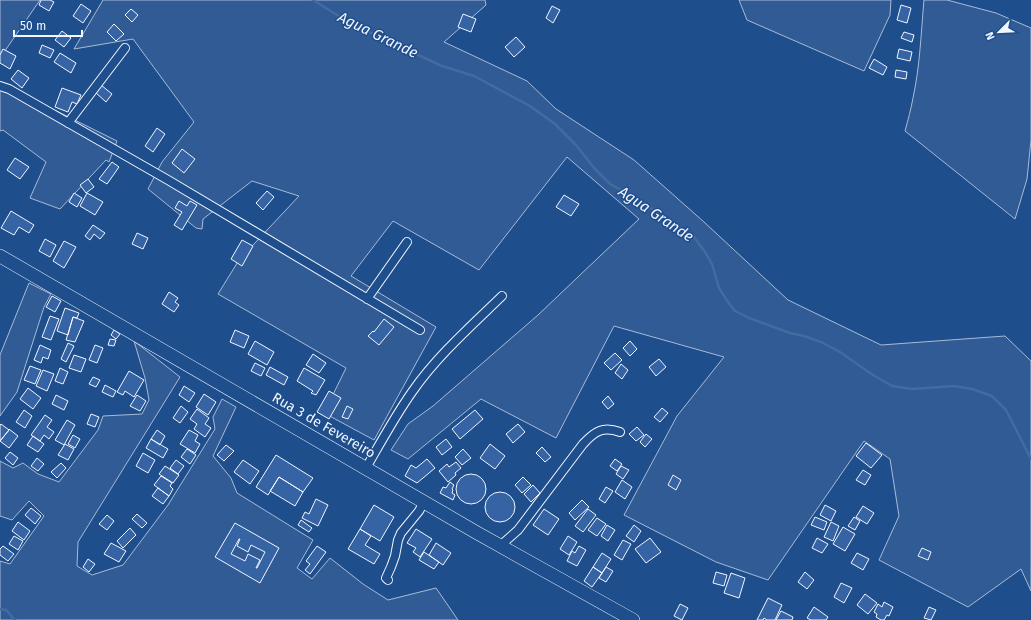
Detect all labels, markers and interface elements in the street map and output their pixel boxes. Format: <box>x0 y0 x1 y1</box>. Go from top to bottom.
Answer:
water label: Agua Grande <box>334 7 421 62</box>
scale bar <box>14 12 82 38</box>
north arrow <box>979 12 1019 52</box>
text: 50 m <box>20 19 46 33</box>
text: N <box>983 30 998 42</box>
water label: Agua Grande <box>614 182 697 246</box>
street label: Rua 3 de Fevereiro <box>269 389 378 462</box>

